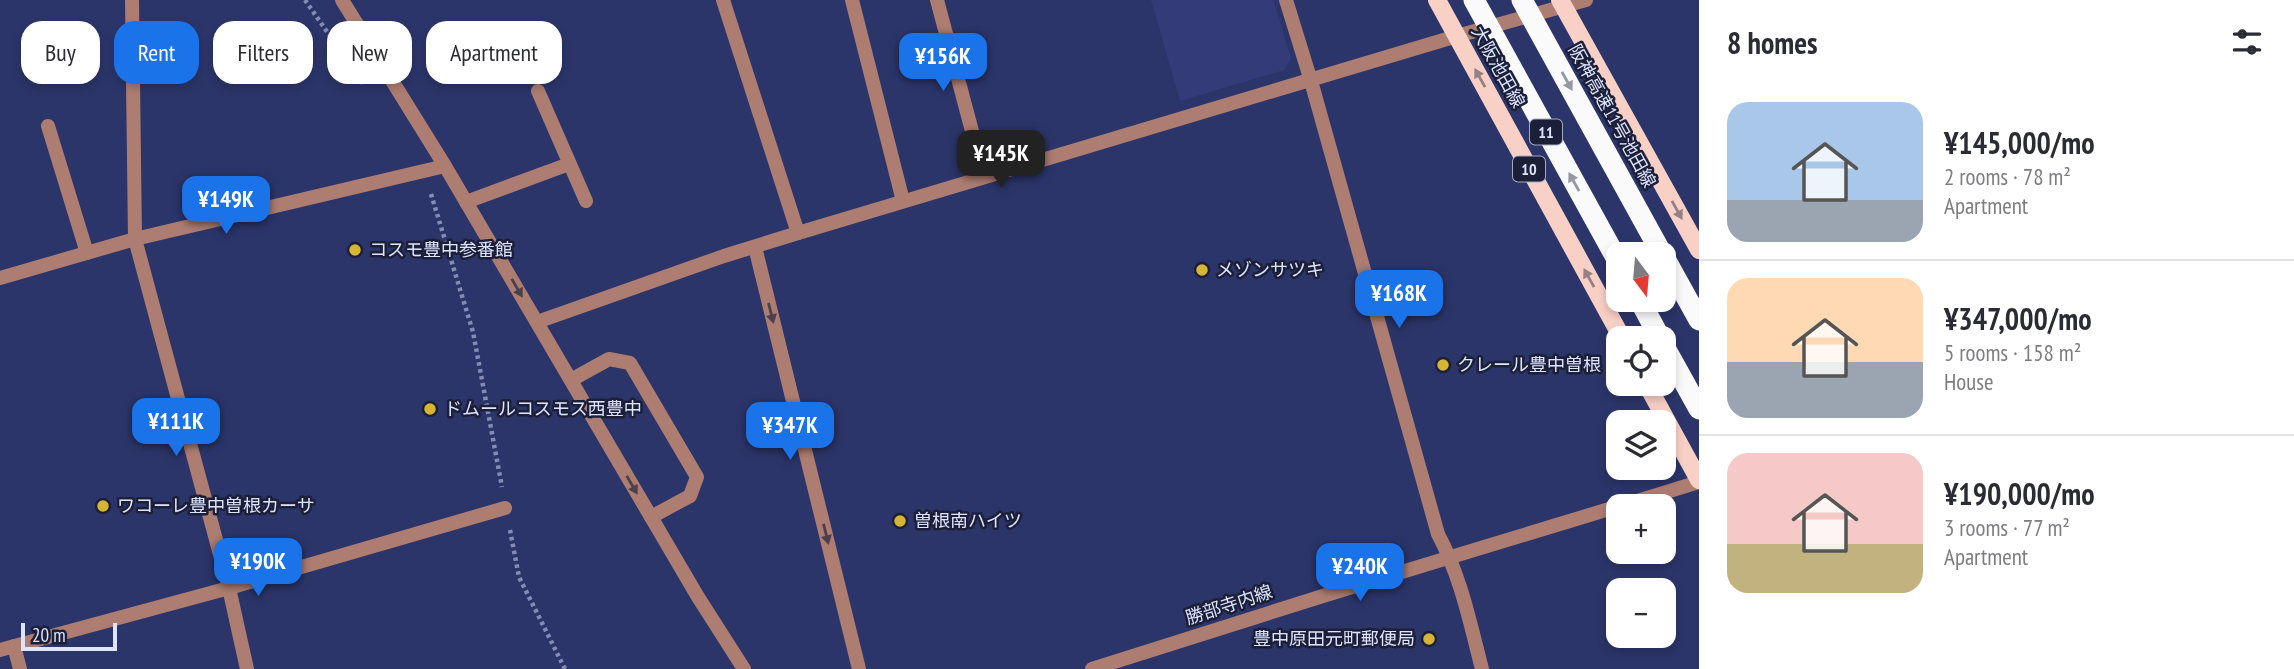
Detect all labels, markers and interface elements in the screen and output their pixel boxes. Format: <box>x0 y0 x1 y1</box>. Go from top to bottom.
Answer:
chip: Buy <box>21 21 100 84</box>
chip: Rent <box>114 21 199 84</box>
chip: Filters <box>213 21 313 84</box>
chip: New <box>327 21 412 84</box>
chip: Apartment <box>426 21 562 84</box>
street label: 大阪池田線 <box>1467 22 1530 112</box>
text: 8 homes <box>1727 23 1818 62</box>
icon: filters <box>2228 23 2266 61</box>
pin: ¥156K <box>894 34 992 93</box>
street label: 阪神高速11号池田線 <box>1564 40 1661 191</box>
text: ¥156K <box>915 41 971 70</box>
one-way arrow <box>1474 68 1486 88</box>
one-way arrow <box>1561 71 1573 91</box>
road number: 11 <box>1530 120 1562 144</box>
text: ¥145,000/mo <box>1944 123 2095 162</box>
pin: ¥145K <box>952 130 1050 190</box>
icon: home <box>1783 130 1867 214</box>
text: ¥145K <box>973 138 1029 167</box>
road number: 10 <box>1513 156 1545 182</box>
text: 2 rooms · 78 m² <box>1944 162 2071 191</box>
one-way arrow <box>1568 172 1580 192</box>
pin: ¥149K <box>177 176 275 236</box>
text: ¥149K <box>198 184 254 213</box>
text: Apartment <box>1944 191 2028 220</box>
one-way arrow <box>1671 200 1683 219</box>
place label: コスモ豊中参番館 <box>369 238 513 261</box>
marker: コスモ豊中参番館 <box>347 242 363 258</box>
north arrow <box>1606 242 1676 312</box>
map controls <box>1606 242 1676 648</box>
place label: メゾンサツキ <box>1216 258 1324 281</box>
marker: メゾンサツキ <box>1194 262 1210 278</box>
one-way arrow <box>1583 268 1595 288</box>
pin: ¥168K <box>1350 270 1448 330</box>
text: ¥168K <box>1371 278 1427 307</box>
one-way arrow <box>511 279 523 298</box>
text: ¥347,000/mo <box>1944 299 2092 338</box>
one-way arrow <box>766 302 777 324</box>
icon: home <box>1783 306 1867 390</box>
button: locate <box>1606 326 1676 396</box>
text: 5 rooms · 158 m² <box>1944 338 2081 367</box>
place label: クレール豊中曽根 <box>1457 353 1601 376</box>
marker: クレール豊中曽根 <box>1435 357 1451 373</box>
text: House <box>1944 367 1994 396</box>
place label: ドムールコスモス西豊中 <box>444 397 642 420</box>
pin: ¥111K <box>127 398 225 458</box>
marker: ドムールコスモス西豊中 <box>422 401 438 417</box>
pin: ¥347K <box>741 402 839 462</box>
text: ¥111K <box>148 406 204 435</box>
text: ¥347K <box>762 410 818 439</box>
button: layers <box>1606 410 1676 480</box>
text: ¥190,000/mo <box>1944 474 2095 513</box>
one-way arrow <box>626 475 638 494</box>
icon: home <box>1783 481 1867 565</box>
place label: ワコーレ豊中曽根カーサ <box>117 494 315 517</box>
button: + <box>1606 494 1676 564</box>
marker: ワコーレ豊中曽根カーサ <box>95 498 111 514</box>
place label: 曽根南ハイツ <box>914 509 1022 532</box>
marker: 曽根南ハイツ <box>892 513 908 529</box>
text: 3 rooms · 77 m² <box>1944 513 2070 542</box>
one-way arrow <box>821 523 832 545</box>
pin: ¥190K <box>209 538 307 598</box>
text: Apartment <box>1944 542 2028 571</box>
pin: ¥240K <box>1311 544 1409 603</box>
text: ¥190K <box>230 546 286 575</box>
text: ¥240K <box>1332 551 1388 580</box>
button: − <box>1606 578 1676 648</box>
street label: 勝部寺内線 <box>1182 580 1275 629</box>
scale bar <box>21 620 117 652</box>
text: 20 m <box>32 623 66 647</box>
place label: 豊中原田元町郵便局 <box>1253 627 1415 650</box>
marker: 豊中原田元町郵便局 <box>1421 631 1437 647</box>

